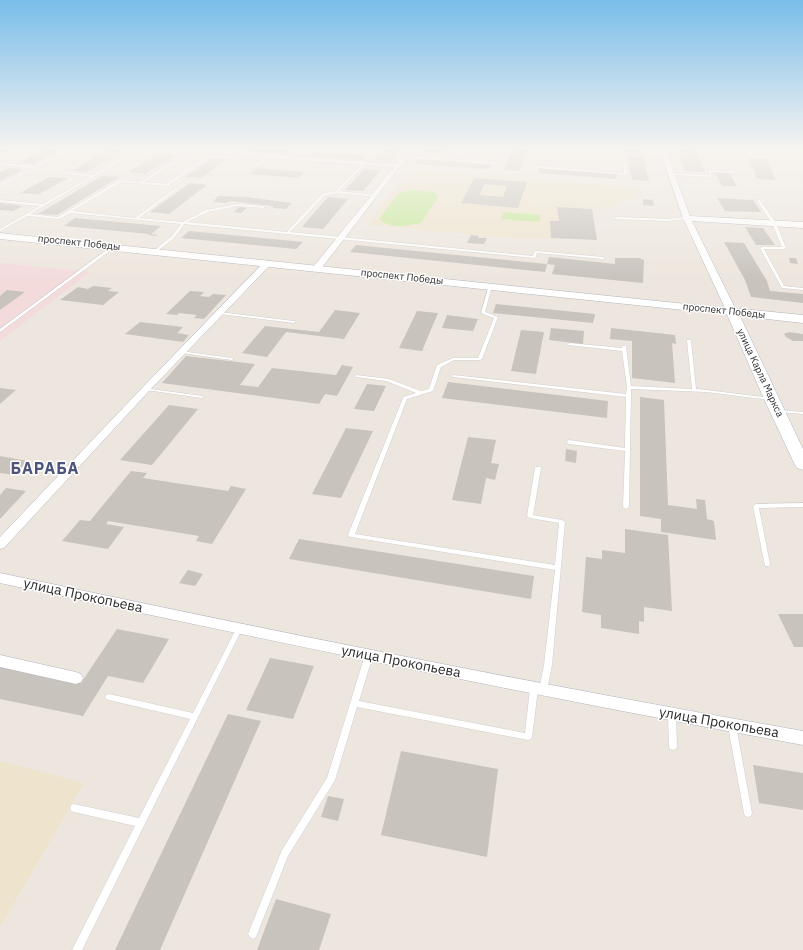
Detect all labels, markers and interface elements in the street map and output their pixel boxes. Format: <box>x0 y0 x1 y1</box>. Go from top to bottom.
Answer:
street label: проспект Победы <box>37 233 121 253</box>
street label: проспект Победы <box>360 267 444 287</box>
street label: проспект Победы <box>682 301 766 321</box>
street label: улица Карла Маркса <box>734 327 786 419</box>
district label: БАРАБА <box>11 459 79 479</box>
street label: улица Прокопьева <box>22 575 144 617</box>
street label: улица Прокопьева <box>340 642 462 682</box>
street label: улица Прокопьева <box>658 704 780 742</box>

